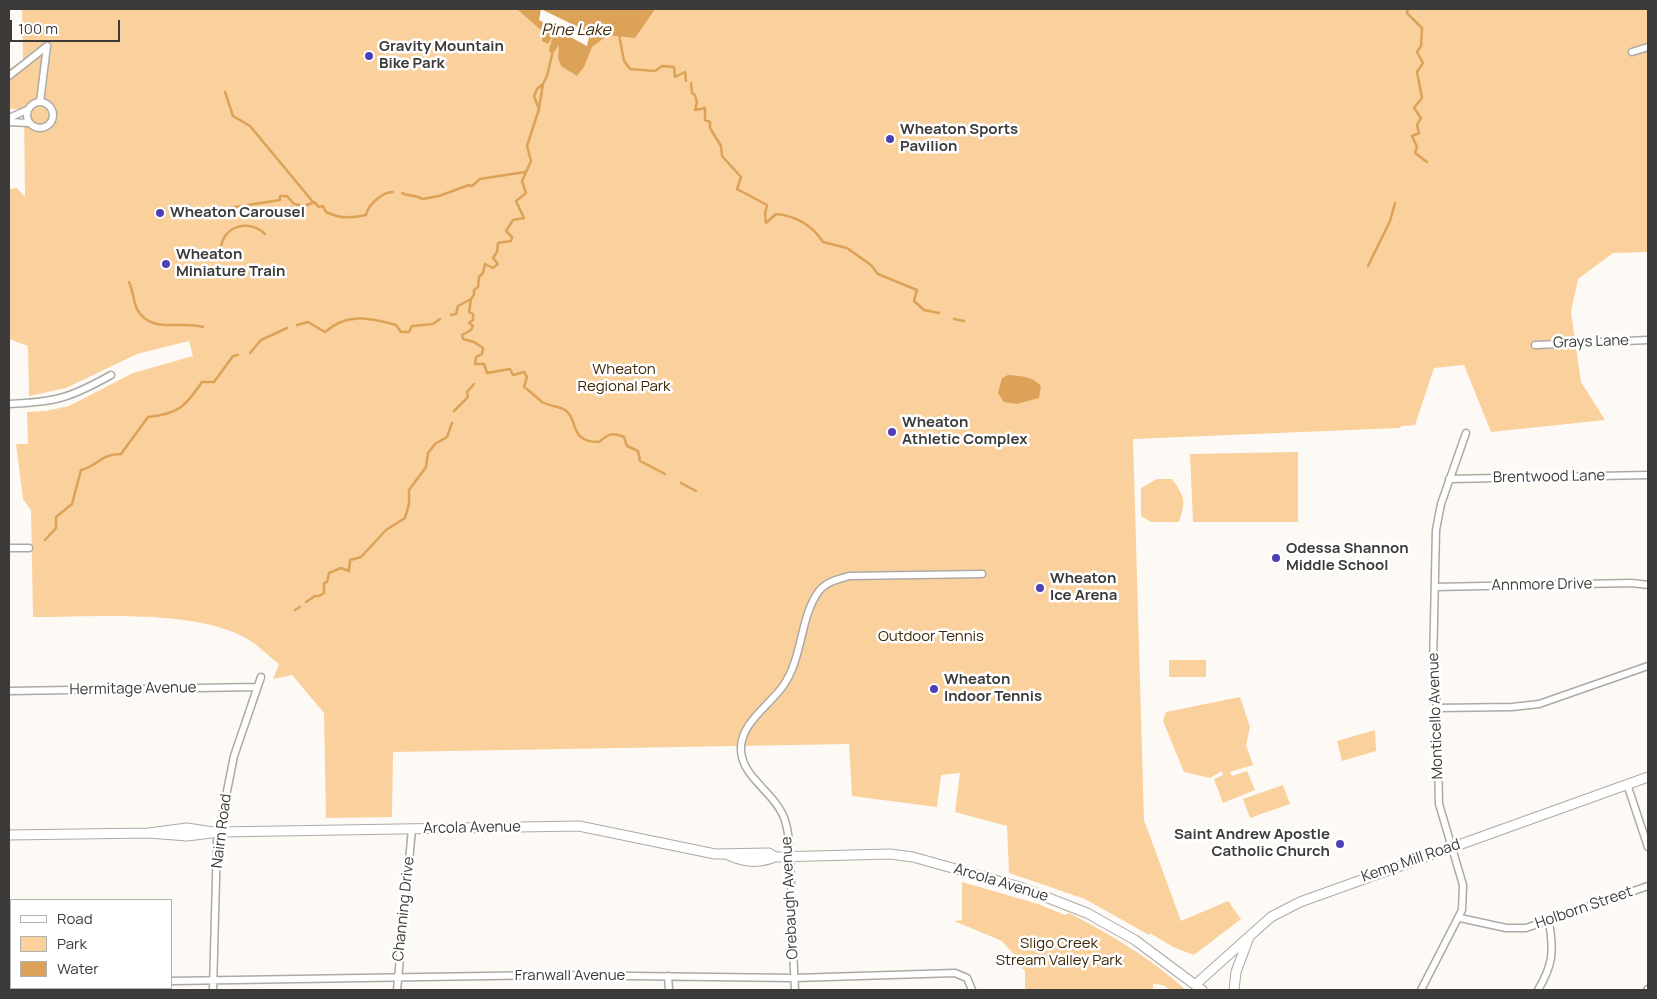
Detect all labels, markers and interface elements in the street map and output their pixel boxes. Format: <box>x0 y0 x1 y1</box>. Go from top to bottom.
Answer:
scale bar <box>12 10 122 42</box>
text: 100 m <box>18 18 58 39</box>
water label: Pine Lake <box>541 21 611 41</box>
place label: Gravity Mountain Bike Park <box>379 38 504 73</box>
marker: Gravity Mountain Bike Park <box>363 50 375 62</box>
place label: Wheaton Sports Pavilion <box>900 121 1018 156</box>
marker: Wheaton Sports Pavilion <box>884 133 896 145</box>
place label: Wheaton Carousel <box>170 204 305 222</box>
marker: Wheaton Carousel <box>154 207 166 219</box>
place label: Wheaton Miniature Train <box>176 246 285 281</box>
marker: Wheaton Miniature Train <box>160 258 172 270</box>
street label: Grays Lane <box>1553 332 1629 352</box>
park label: Wheaton Regional Park <box>577 361 671 396</box>
place label: Wheaton Athletic Complex <box>902 414 1028 449</box>
marker: Wheaton Athletic Complex <box>886 426 898 438</box>
street label: Brentwood Lane <box>1493 467 1605 487</box>
place label: Odessa Shannon Middle School <box>1286 540 1409 575</box>
marker: Odessa Shannon Middle School <box>1270 552 1282 564</box>
place label: Wheaton Ice Arena <box>1050 570 1117 605</box>
street label: Annmore Drive <box>1491 575 1593 595</box>
marker: Wheaton Ice Arena <box>1034 582 1046 594</box>
park label: Outdoor Tennis <box>878 628 984 646</box>
street label: Monticello Avenue <box>1425 652 1447 780</box>
place label: Wheaton Indoor Tennis <box>944 671 1042 706</box>
street label: Hermitage Avenue <box>69 679 197 699</box>
marker: Wheaton Indoor Tennis <box>928 683 940 695</box>
street label: Nairn Road <box>208 793 236 869</box>
street label: Arcola Avenue <box>423 818 521 838</box>
place label: Saint Andrew Apostle Catholic Church <box>1174 826 1330 861</box>
street label: Orebaugh Avenue <box>778 836 802 960</box>
street label: Kemp Mill Road <box>1359 836 1463 886</box>
marker: Saint Andrew Apostle Catholic Church <box>1334 838 1346 850</box>
street label: Channing Drive <box>390 856 418 962</box>
street label: Arcola Avenue <box>952 860 1050 906</box>
street label: Holborn Street <box>1533 883 1635 933</box>
legend <box>10 899 172 989</box>
text: Road <box>57 908 93 929</box>
text: Park <box>57 933 87 954</box>
park label: Sligo Creek Stream Valley Park <box>996 935 1122 970</box>
text: Water <box>57 958 99 979</box>
street label: Franwall Avenue <box>515 967 625 985</box>

